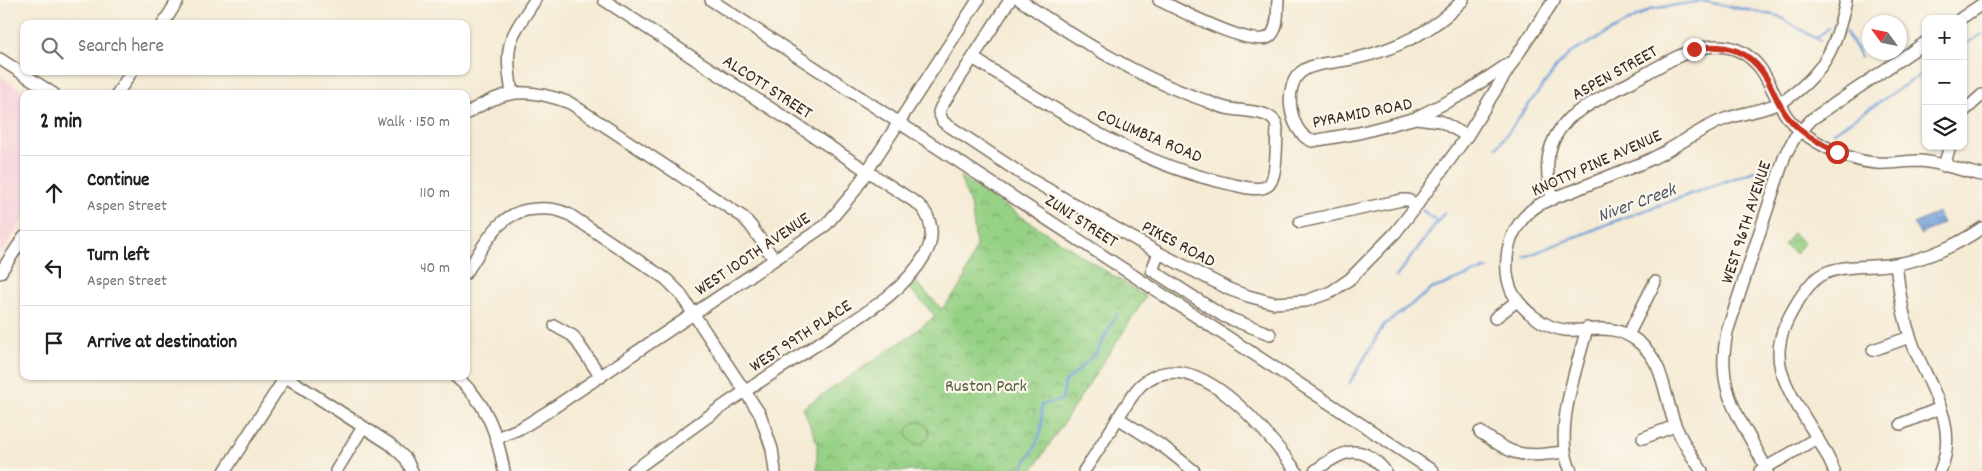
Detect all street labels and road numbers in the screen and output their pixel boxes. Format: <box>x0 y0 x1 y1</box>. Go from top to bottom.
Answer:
street label: ASPEN STREET <box>1568 40 1663 108</box>
street label: ALCOTT STREET <box>717 50 816 126</box>
street label: PYRAMID ROAD <box>1310 93 1414 136</box>
street label: COLUMBIA ROAD <box>1093 104 1205 171</box>
street label: KNOTTY PINE AVENUE <box>1528 124 1666 204</box>
street label: WEST 96TH AVENUE <box>1716 158 1779 287</box>
street label: ZUNI STREET <box>1039 189 1122 255</box>
street label: WEST 100TH AVENUE <box>691 207 816 303</box>
street label: PIKES ROAD <box>1136 215 1219 275</box>
street label: WEST 99TH PLACE <box>745 295 857 380</box>

